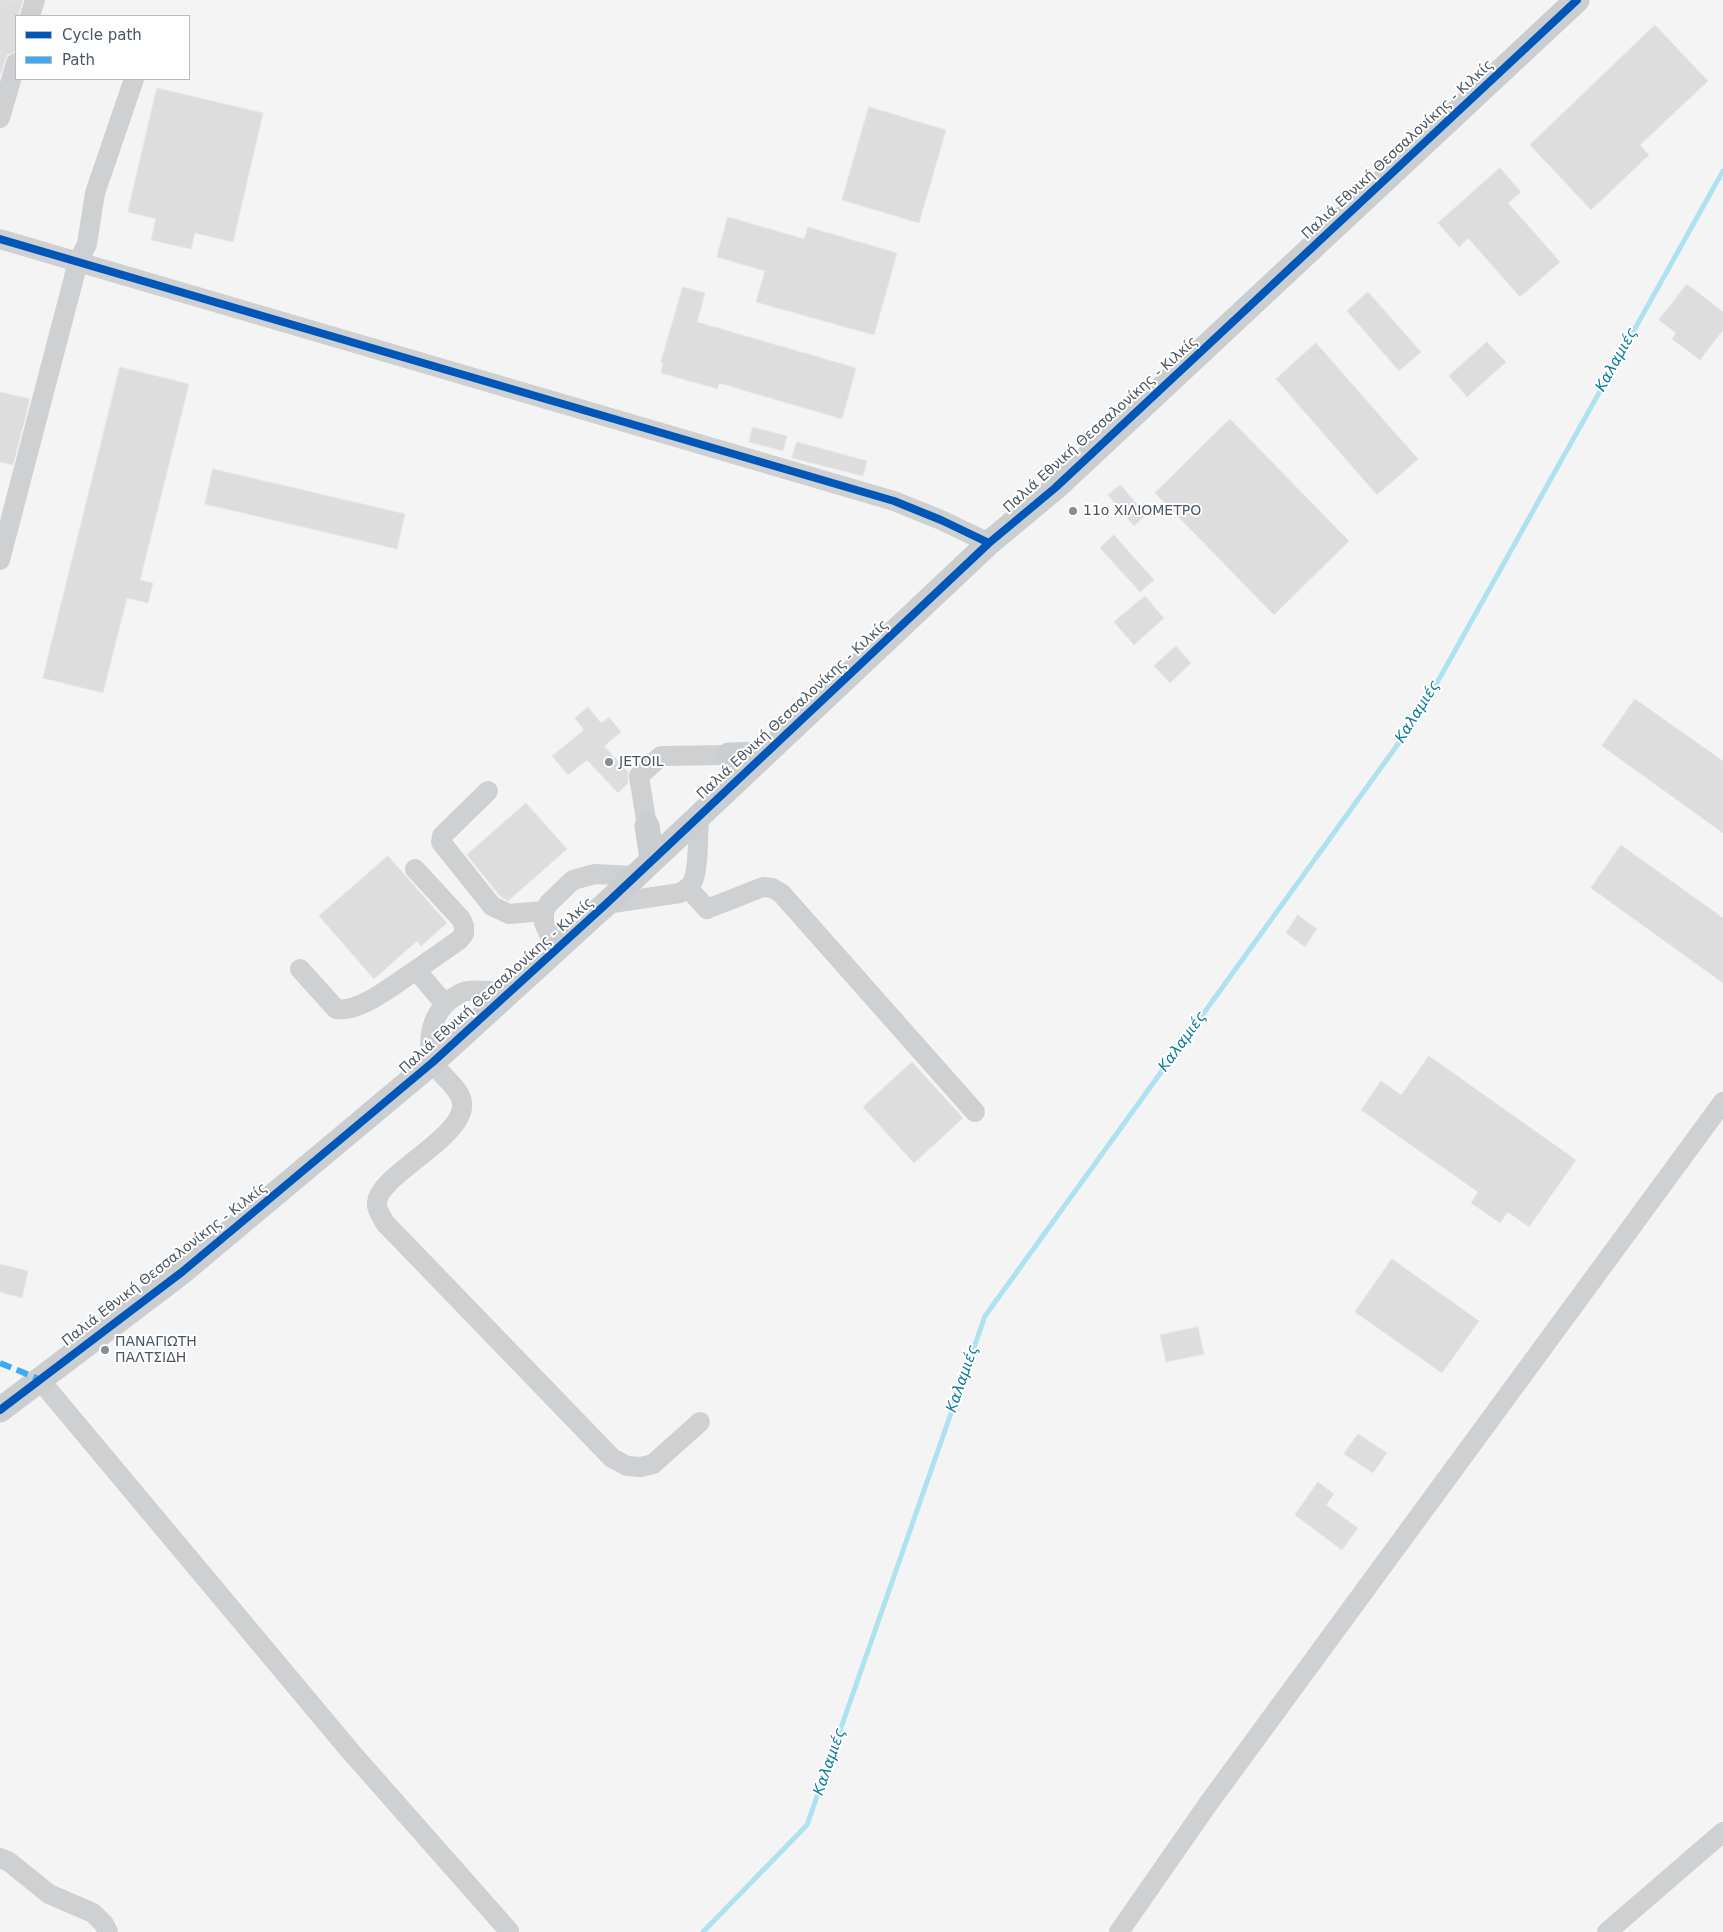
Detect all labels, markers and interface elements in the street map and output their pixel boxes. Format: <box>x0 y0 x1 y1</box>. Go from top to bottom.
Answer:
legend <box>15 15 190 80</box>
text: Cycle path <box>62 26 142 44</box>
text: Path <box>62 51 95 69</box>
street label: Παλιά Εθνική Θεσσαλονίκης - Κιλκίς <box>1299 57 1497 243</box>
water label: Καλαμιές <box>1592 325 1642 395</box>
street label: Παλιά Εθνική Θεσσαλονίκης - Κιλκίς <box>1000 333 1202 517</box>
place label: 11ο ΧΙΛΙΟΜΕΤΡΟ <box>1083 503 1201 519</box>
marker: 11ο ΧΙΛΙΟΜΕΤΡΟ <box>1067 505 1079 517</box>
street label: Παλιά Εθνική Θεσσαλονίκης - Κιλκίς <box>694 617 892 803</box>
water label: Καλαμιές <box>1392 678 1444 746</box>
place label: JETOIL <box>619 754 663 770</box>
marker: JETOIL <box>603 756 615 768</box>
street label: Παλιά Εθνική Θεσσαλονίκης - Κιλκίς <box>396 894 598 1078</box>
water label: Καλαμιές <box>1155 1008 1211 1076</box>
street label: Παλιά Εθνική Θεσσαλονίκης - Κιλκίς <box>59 1180 271 1350</box>
place label: ΠΑΝΑΓΙΩΤΗ ΠΑΛΤΣΙΔΗ <box>115 1334 197 1366</box>
water label: Καλαμιές <box>943 1343 983 1415</box>
marker: ΠΑΝΑΓΙΩΤΗ ΠΑΛΤΣΙΔΗ <box>99 1344 111 1356</box>
water label: Καλαμιές <box>810 1726 850 1798</box>

